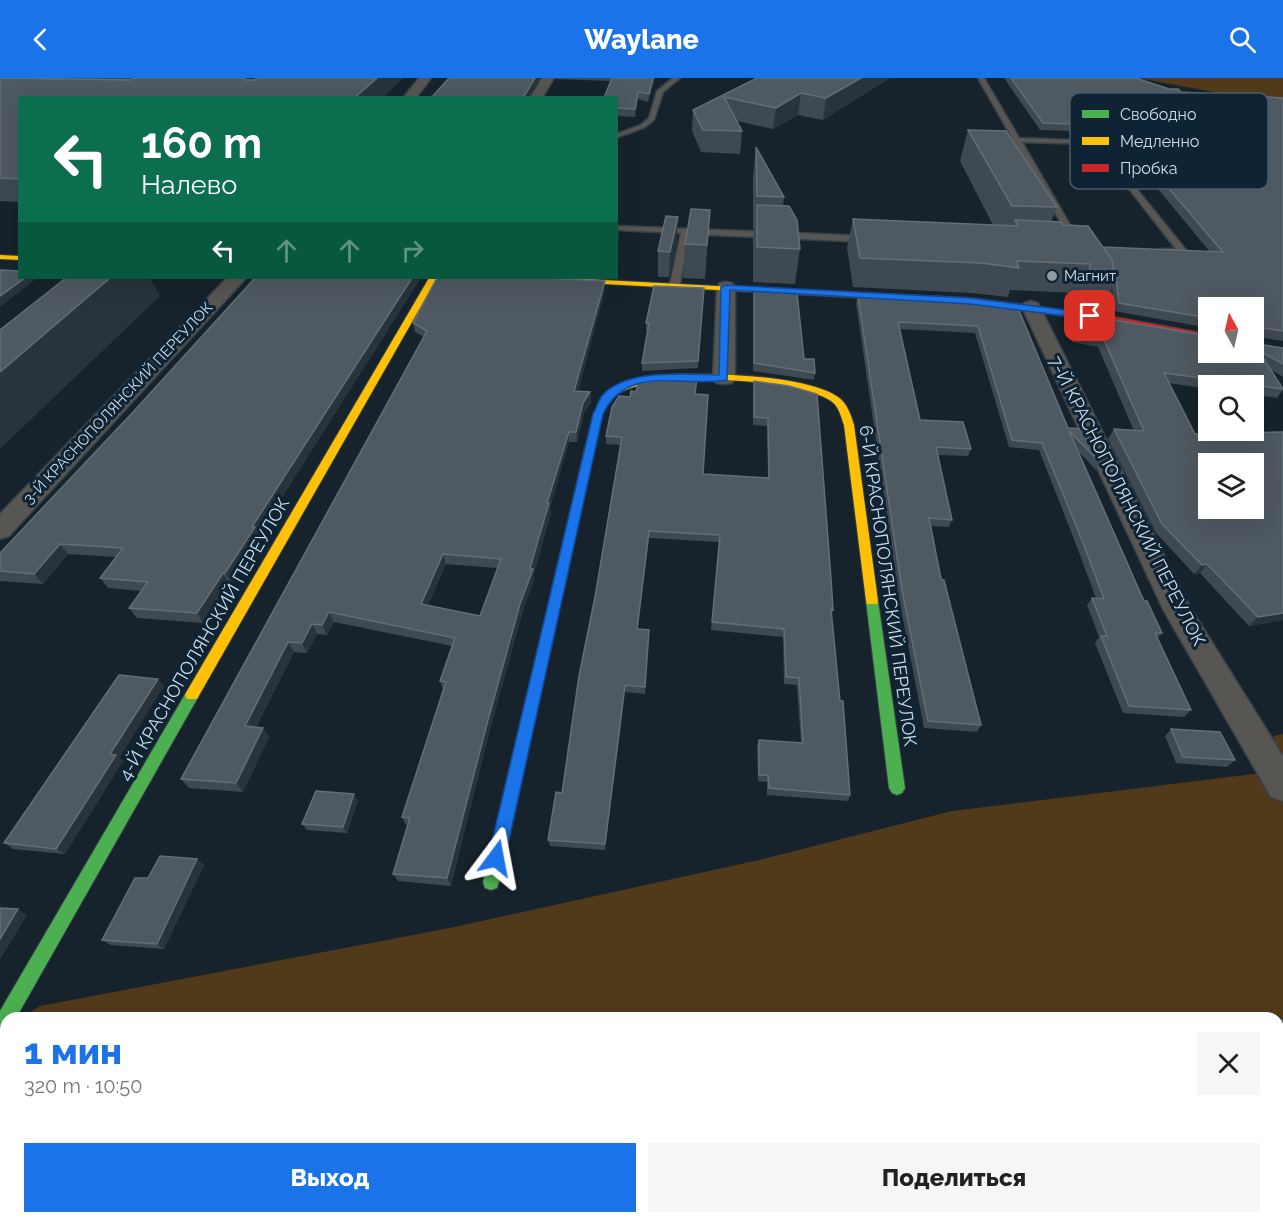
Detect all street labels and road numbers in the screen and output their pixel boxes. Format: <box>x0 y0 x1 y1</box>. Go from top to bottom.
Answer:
street label: 3-Й КРАСНОПОЛЯНСКИЙ ПЕРЕУЛОК <box>20 298 217 508</box>
street label: 7-Й КРАСНОПОЛЯНСКИЙ ПЕРЕУЛОК <box>1045 352 1210 649</box>
street label: 6-Й КРАСНОПОЛЯНСКИЙ ПЕРЕУЛОК <box>856 424 921 748</box>
street label: 4-Й КРАСНОПОЛЯНСКИЙ ПЕРЕУЛОК <box>114 494 293 784</box>

